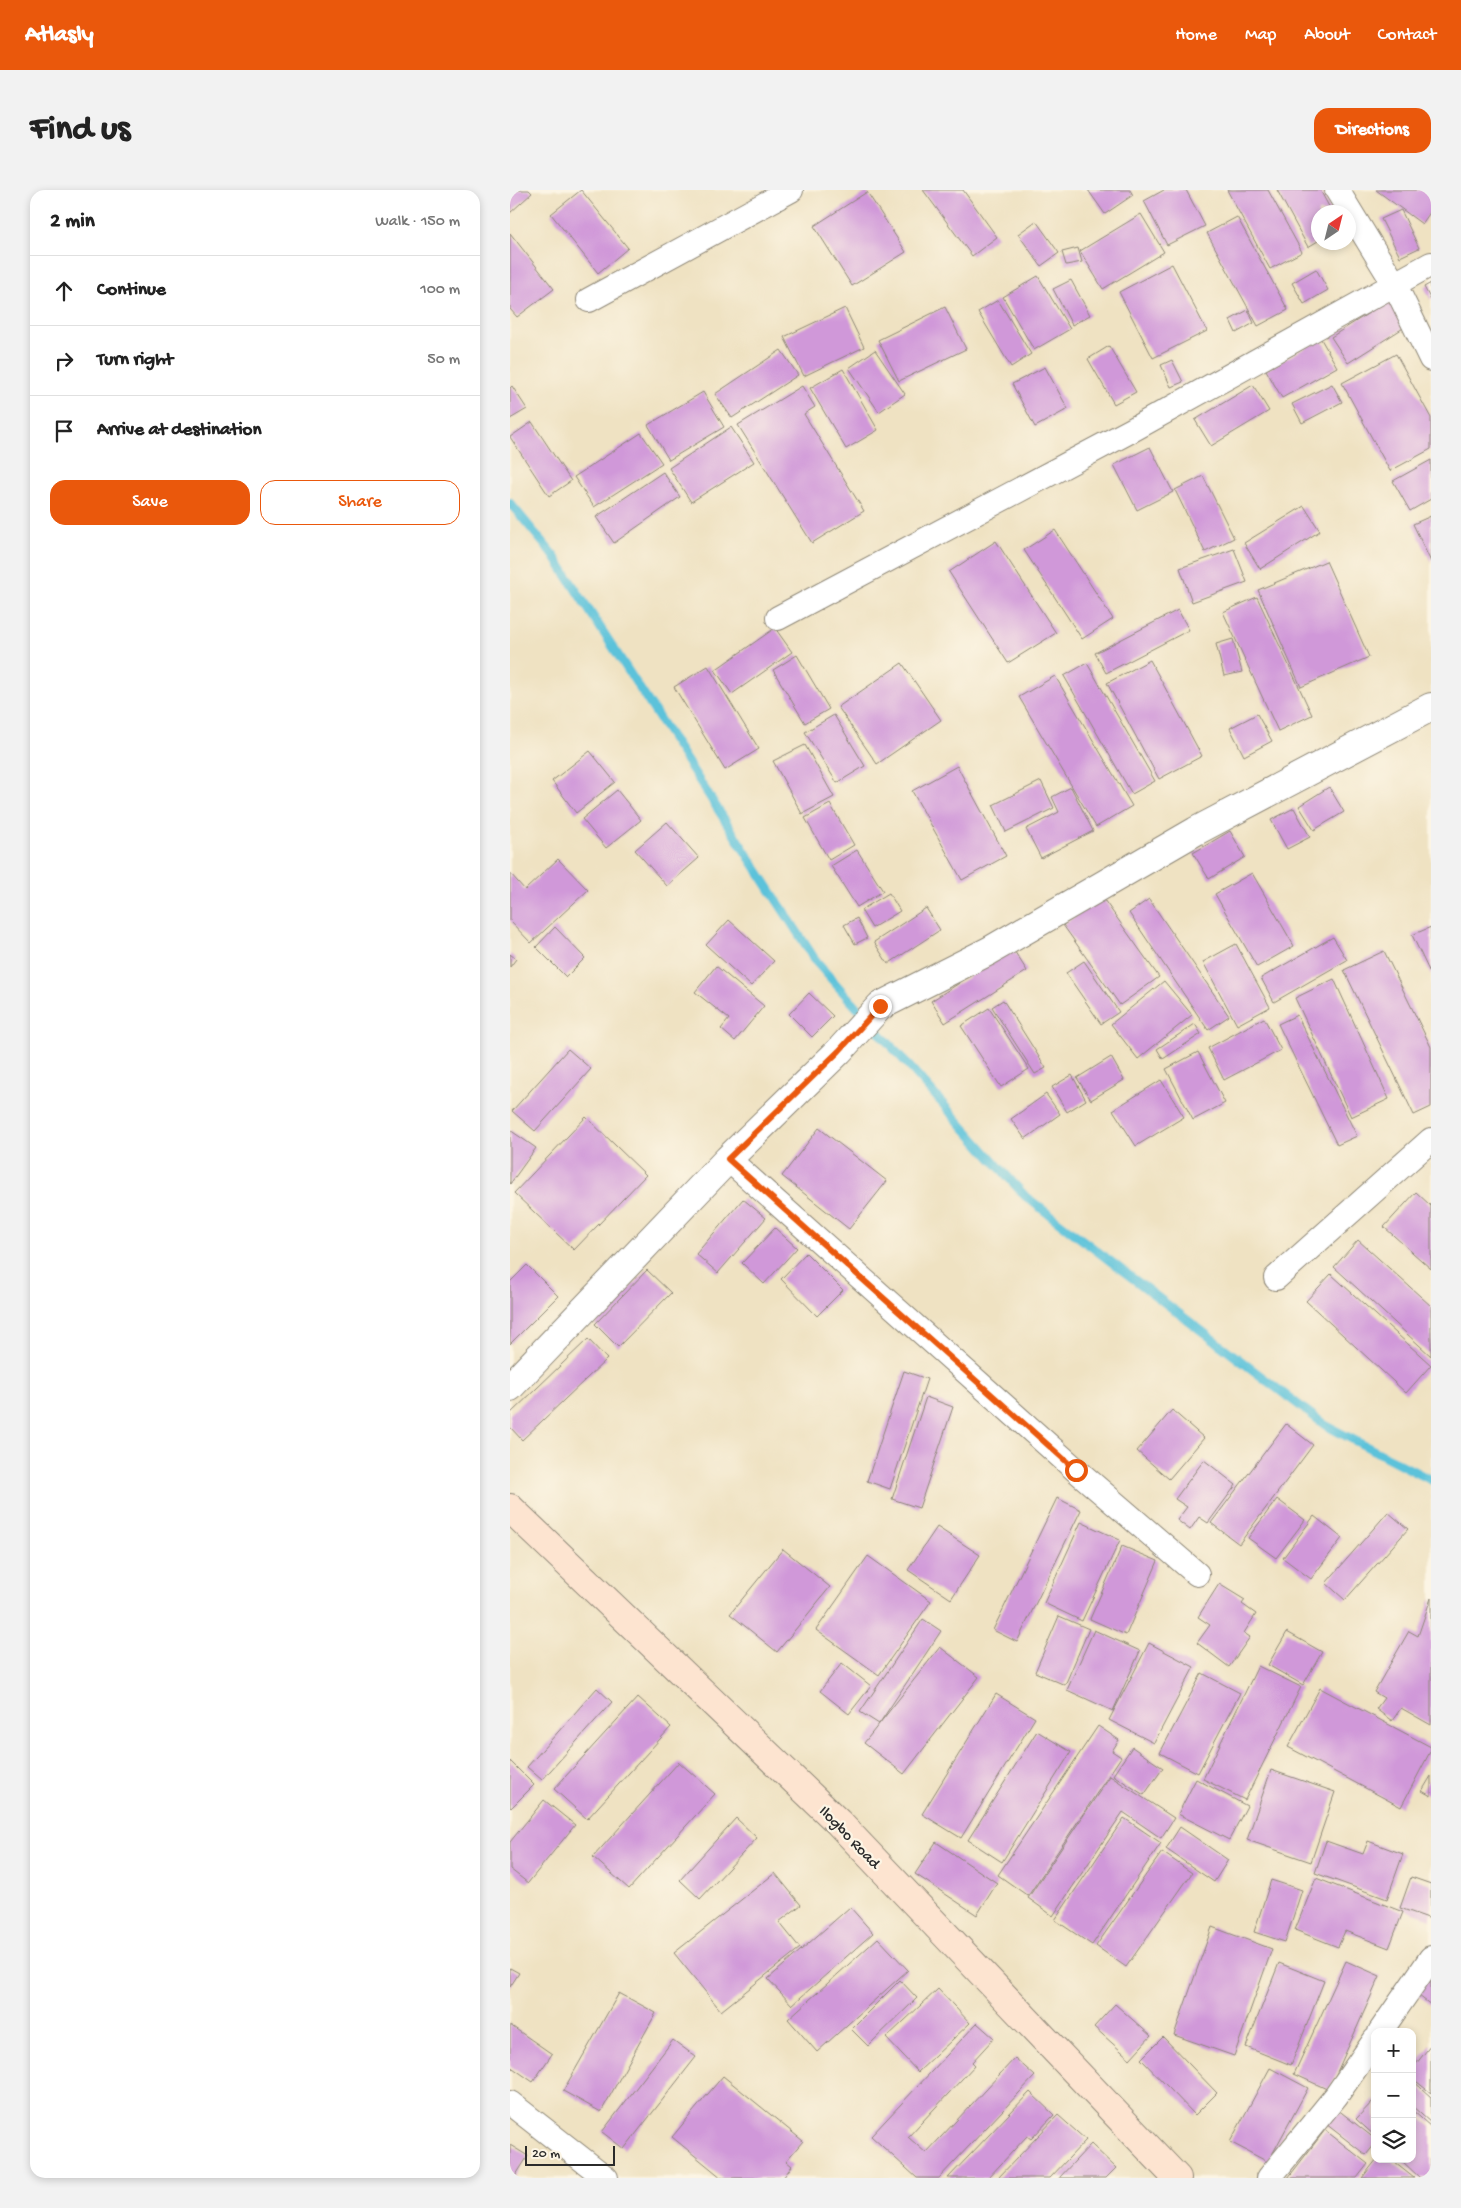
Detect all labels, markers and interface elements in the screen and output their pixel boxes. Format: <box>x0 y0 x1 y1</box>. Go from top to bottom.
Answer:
text: Atlasly <box>25 21 94 50</box>
text: Home <box>1175 25 1217 46</box>
text: Map <box>1245 25 1276 46</box>
text: About <box>1304 25 1350 46</box>
text: Contact <box>1378 25 1436 46</box>
button: Directions <box>1314 108 1431 153</box>
text: Find us <box>30 110 130 151</box>
north arrow <box>1311 205 1356 250</box>
text: 2 min <box>50 210 95 235</box>
text: Walk · 150 m <box>375 213 460 232</box>
icon: ahead <box>50 277 78 305</box>
text: Continue <box>97 279 166 302</box>
text: 100 m <box>420 281 460 300</box>
icon: right <box>50 347 78 375</box>
text: Turn right <box>97 349 173 372</box>
text: 50 m <box>427 351 460 370</box>
icon: arrive <box>50 417 78 445</box>
text: Arrive at destination <box>97 419 261 442</box>
button: Save <box>50 480 250 525</box>
button: Share <box>260 480 460 525</box>
route end <box>869 995 892 1018</box>
route start <box>1065 1459 1088 1482</box>
street label: Ilogbo Road <box>814 1803 884 1875</box>
map controls <box>1371 2028 1416 2163</box>
button: + <box>1371 2028 1416 2073</box>
button: − <box>1371 2073 1416 2118</box>
button: layers <box>1371 2118 1416 2163</box>
scale bar <box>525 2143 615 2166</box>
text: 20 m <box>532 2146 560 2163</box>

